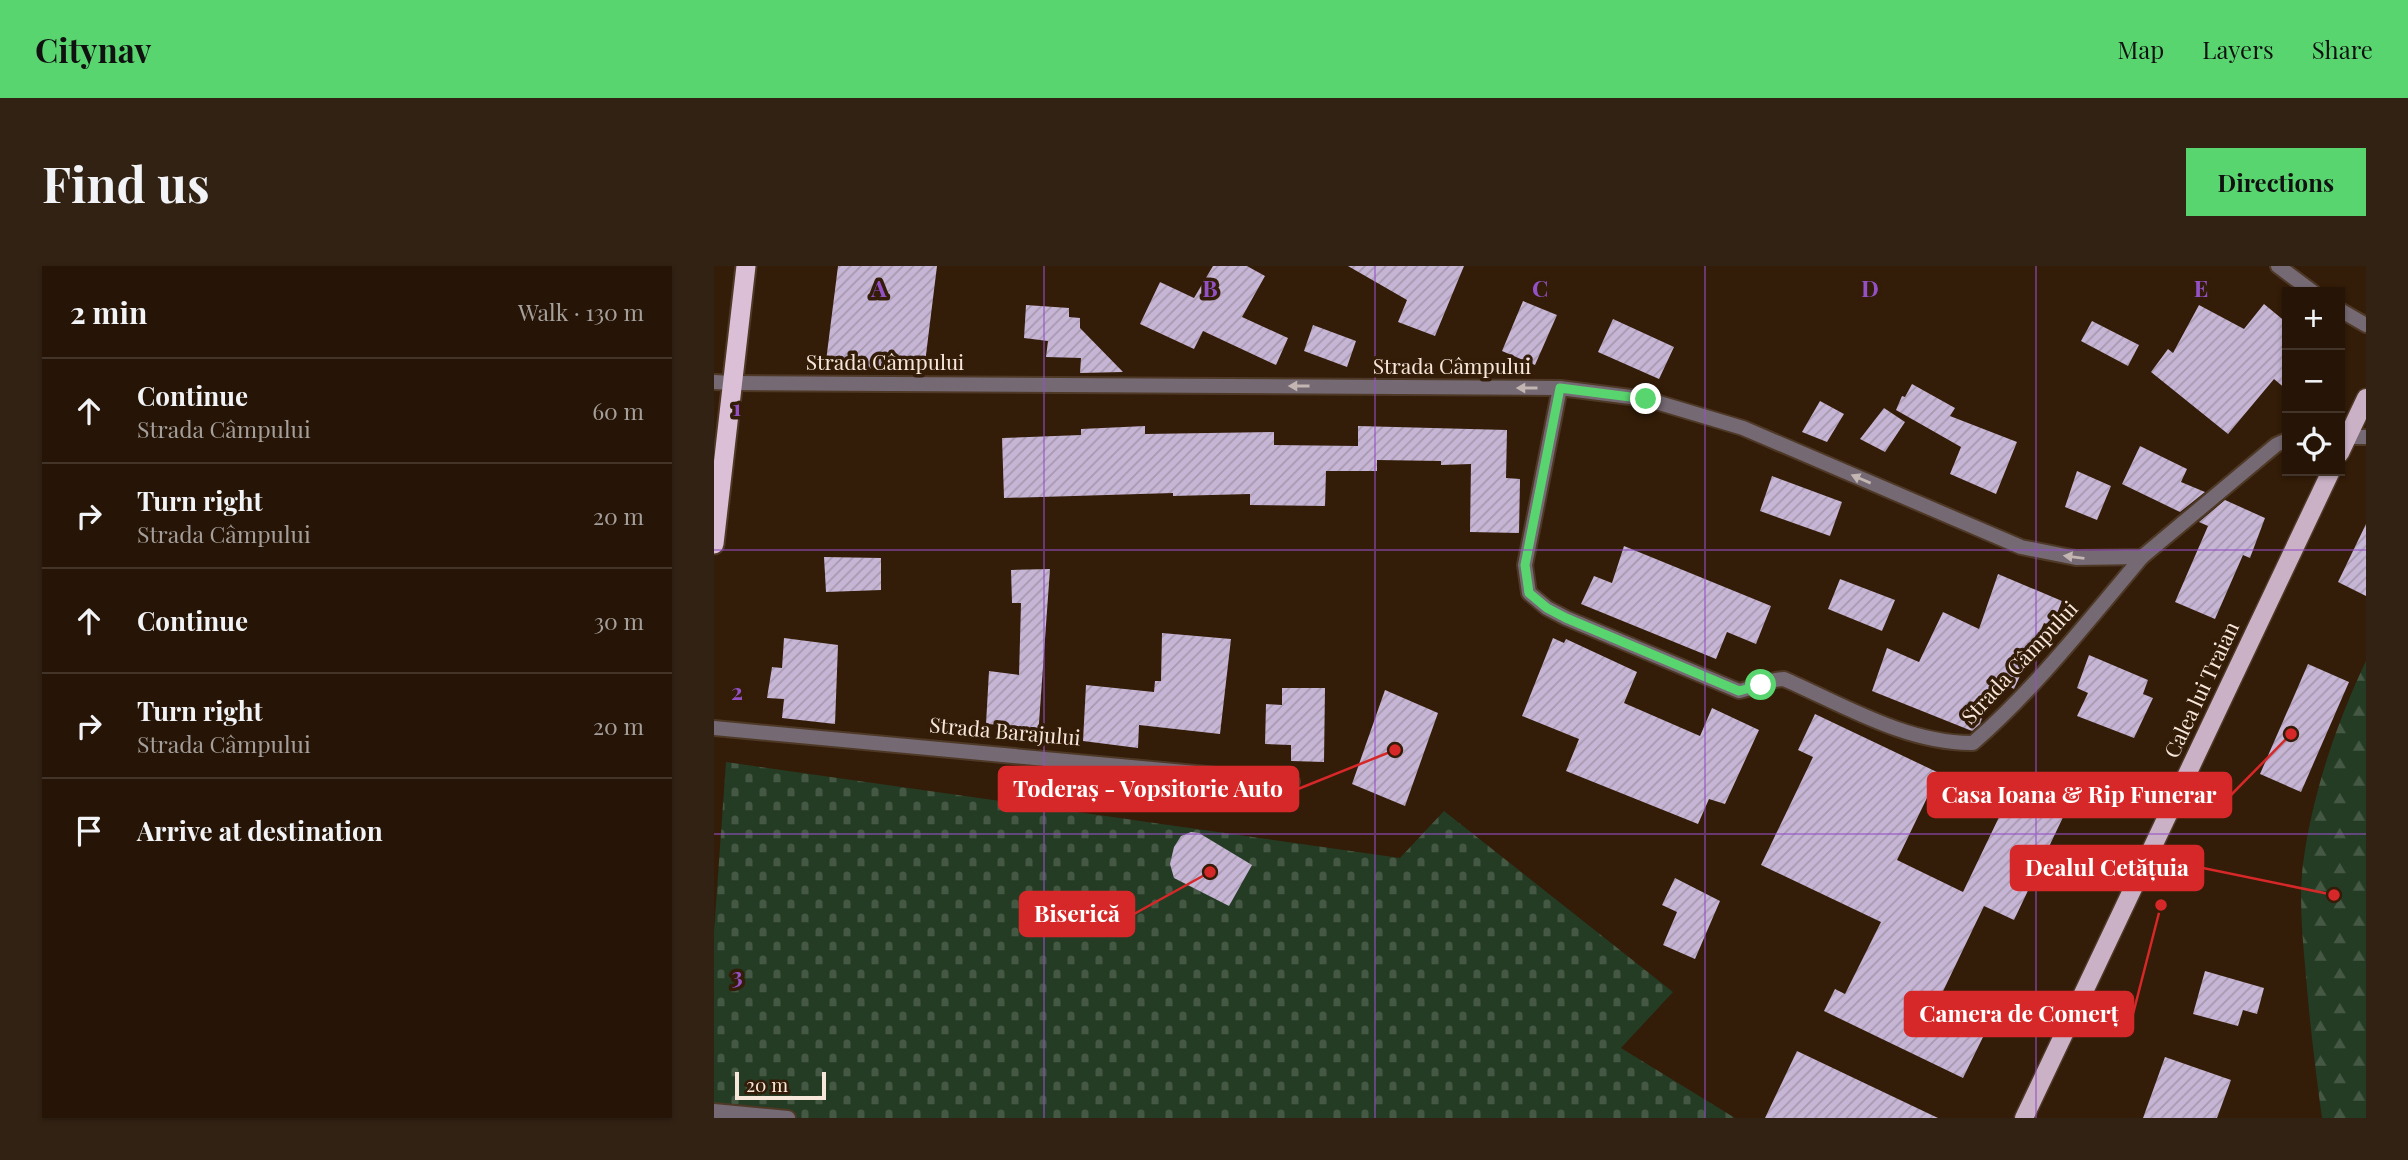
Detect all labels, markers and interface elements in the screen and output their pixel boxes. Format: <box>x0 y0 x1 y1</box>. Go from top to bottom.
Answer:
text: Citynav <box>35 27 151 71</box>
text: Map <box>2118 33 2164 65</box>
text: Layers <box>2202 33 2274 65</box>
text: Share <box>2312 33 2373 65</box>
button: Directions <box>2186 148 2366 216</box>
text: Find us <box>42 150 210 215</box>
text: A <box>870 272 887 303</box>
text: B <box>1202 272 1218 303</box>
text: C <box>1532 272 1548 303</box>
text: D <box>1861 272 1879 303</box>
text: E <box>2194 272 2208 303</box>
map controls <box>2282 287 2345 476</box>
button: + <box>2282 287 2345 350</box>
text: 2 min <box>70 292 147 332</box>
text: Walk · 130 m <box>518 296 644 327</box>
street label: Strada Câmpului <box>806 347 964 375</box>
button: − <box>2282 350 2345 413</box>
street label: Strada Câmpului <box>1373 351 1531 379</box>
text: Continue <box>137 378 248 413</box>
one-way arrow <box>1288 381 1310 392</box>
one-way arrow <box>1515 382 1537 394</box>
route end <box>1630 383 1661 414</box>
text: 1 <box>733 391 742 422</box>
icon: ahead <box>70 392 108 430</box>
text: 60 m <box>592 395 644 426</box>
text: Strada Câmpului <box>137 413 311 444</box>
button: locate <box>2282 413 2345 476</box>
one-way arrow <box>1851 473 1871 485</box>
text: Turn right <box>137 483 263 518</box>
icon: right <box>70 497 108 535</box>
text: 20 m <box>593 500 644 531</box>
text: Strada Câmpului <box>137 518 311 549</box>
one-way arrow <box>2063 551 2085 562</box>
street label: Strada Câmpului <box>1954 594 2083 729</box>
icon: ahead <box>70 602 108 640</box>
text: Continue <box>137 603 248 638</box>
text: 30 m <box>594 605 644 636</box>
street label: Calea lui Traian <box>2156 616 2244 762</box>
route start <box>1745 669 1776 700</box>
text: 2 <box>731 675 743 706</box>
text: Turn right <box>137 693 263 728</box>
icon: right <box>70 707 108 745</box>
street label: Strada Barajului <box>928 709 1082 751</box>
text: 20 m <box>593 710 644 741</box>
text: Strada Câmpului <box>137 728 311 759</box>
callout: Toderaș - Vopsitorie Auto <box>999 767 1298 811</box>
text: Toderaș - Vopsitorie Auto <box>1013 772 1283 803</box>
callout: Casa Ioana & Rip Funerar <box>1928 773 2231 817</box>
text: Casa Ioana & Rip Funerar <box>1941 778 2217 809</box>
icon: arrive <box>70 812 108 850</box>
text: Arrive at destination <box>137 813 383 848</box>
callout: Dealul Cetățuia <box>2011 846 2203 890</box>
text: Dealul Cetățuia <box>2025 851 2189 882</box>
callout: Biserică <box>1020 892 1134 936</box>
text: Biserică <box>1034 897 1120 928</box>
text: 3 <box>731 959 743 990</box>
callout: Camera de Comerț <box>1905 992 2133 1036</box>
text: Camera de Comerț <box>1919 997 2120 1028</box>
scale bar <box>735 1069 826 1101</box>
text: 20 m <box>746 1071 788 1097</box>

